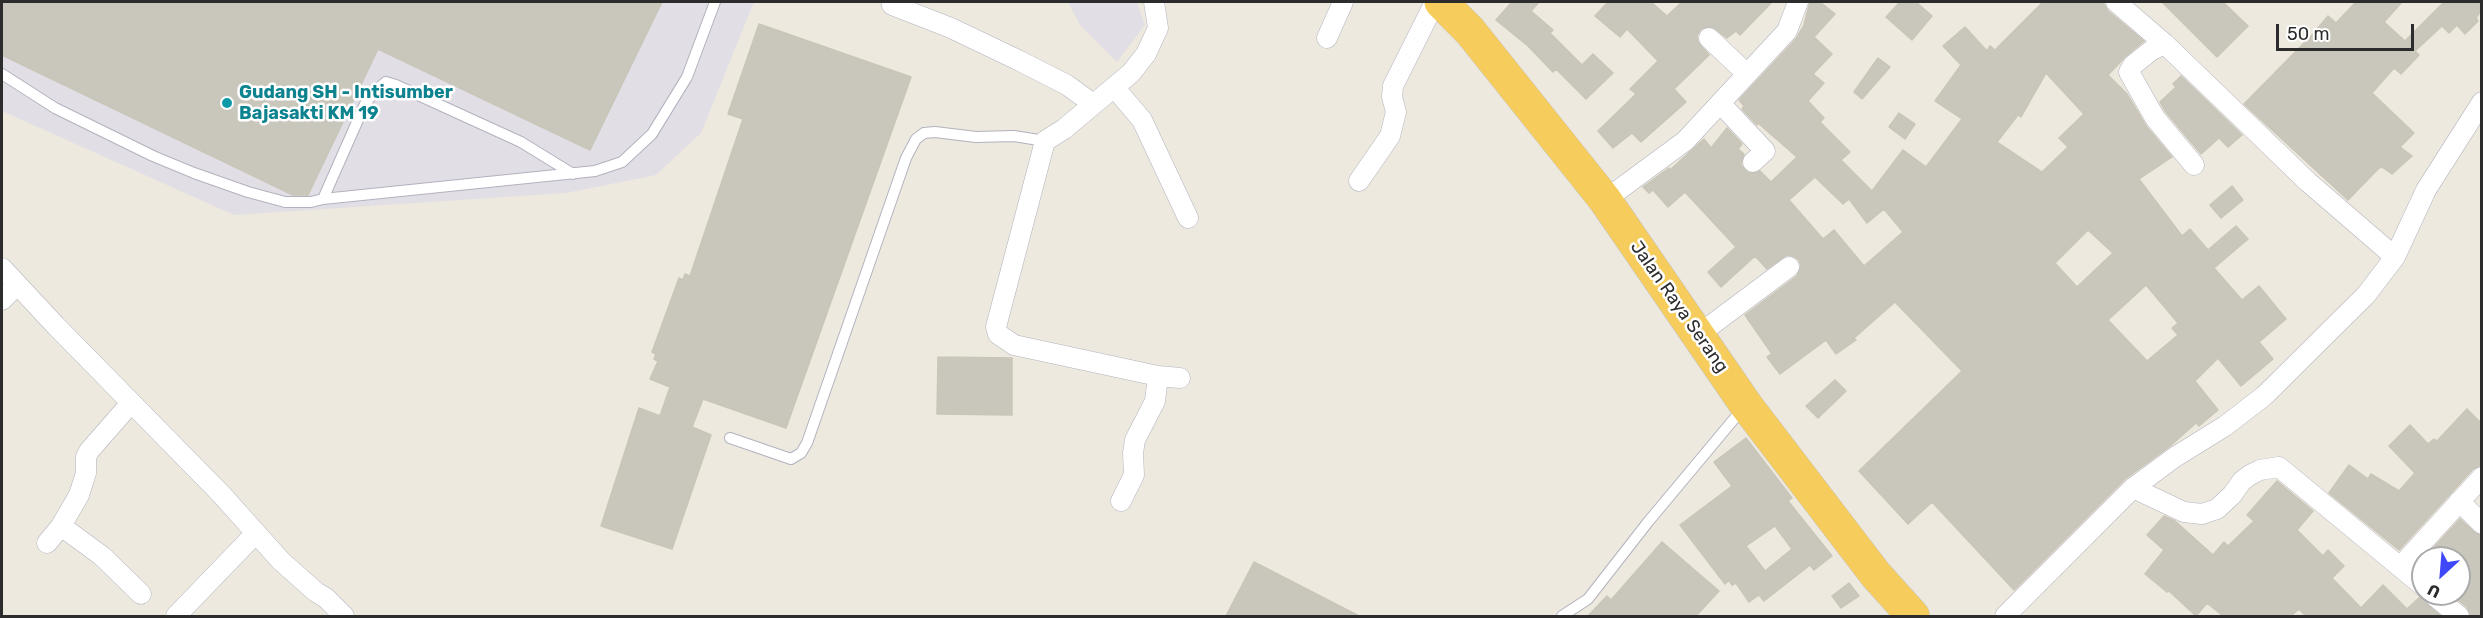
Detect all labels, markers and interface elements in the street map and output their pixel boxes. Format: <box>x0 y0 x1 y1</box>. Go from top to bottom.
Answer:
scale bar <box>2279 12 2417 50</box>
text: 50 m <box>2287 23 2330 45</box>
place label: Gudang SH - Intisumber Bajasakti KM 19 <box>239 82 453 124</box>
marker: Gudang SH - Intisumber Bajasakti KM 19 <box>220 96 234 110</box>
street label: Jalan Raya Serang <box>1625 237 1733 377</box>
north arrow <box>2411 546 2471 606</box>
text: U <box>2424 580 2443 602</box>

